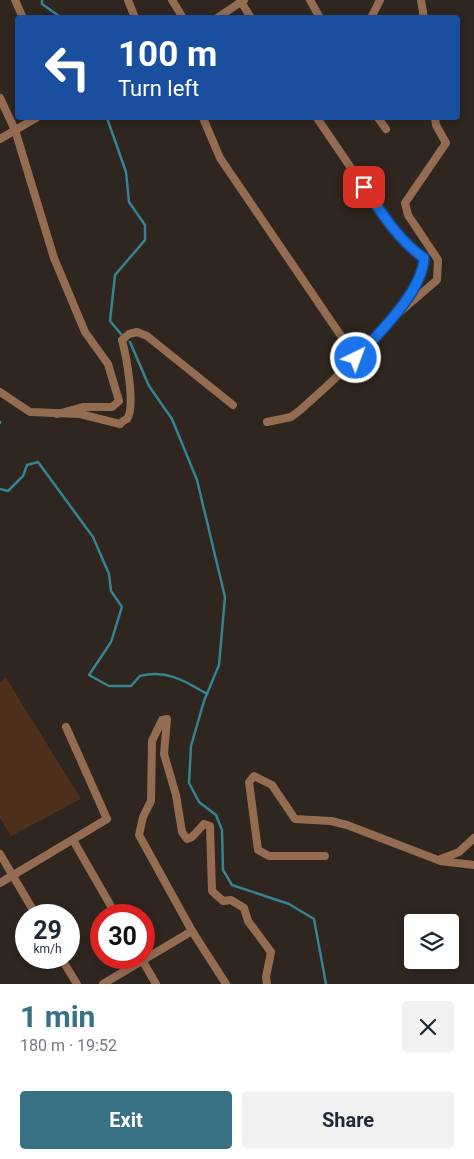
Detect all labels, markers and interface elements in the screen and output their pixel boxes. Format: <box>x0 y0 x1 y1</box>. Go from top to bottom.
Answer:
text: 100 m <box>118 34 217 75</box>
icon: left <box>35 35 100 100</box>
text: Turn left <box>118 76 199 101</box>
pin <box>343 166 385 208</box>
icon: arrive <box>350 173 378 201</box>
position arrow <box>329 331 381 383</box>
speed limit sign: 30 <box>90 904 155 969</box>
map controls <box>404 914 459 969</box>
button: layers <box>404 914 459 969</box>
text: 29 <box>33 916 62 945</box>
text: km/h <box>33 942 62 956</box>
text: 1 min <box>20 999 95 1034</box>
button: close <box>402 1001 454 1053</box>
text: 180 m · 19:52 <box>20 1036 117 1055</box>
button: Exit <box>20 1091 232 1149</box>
button: Share <box>242 1091 454 1149</box>

